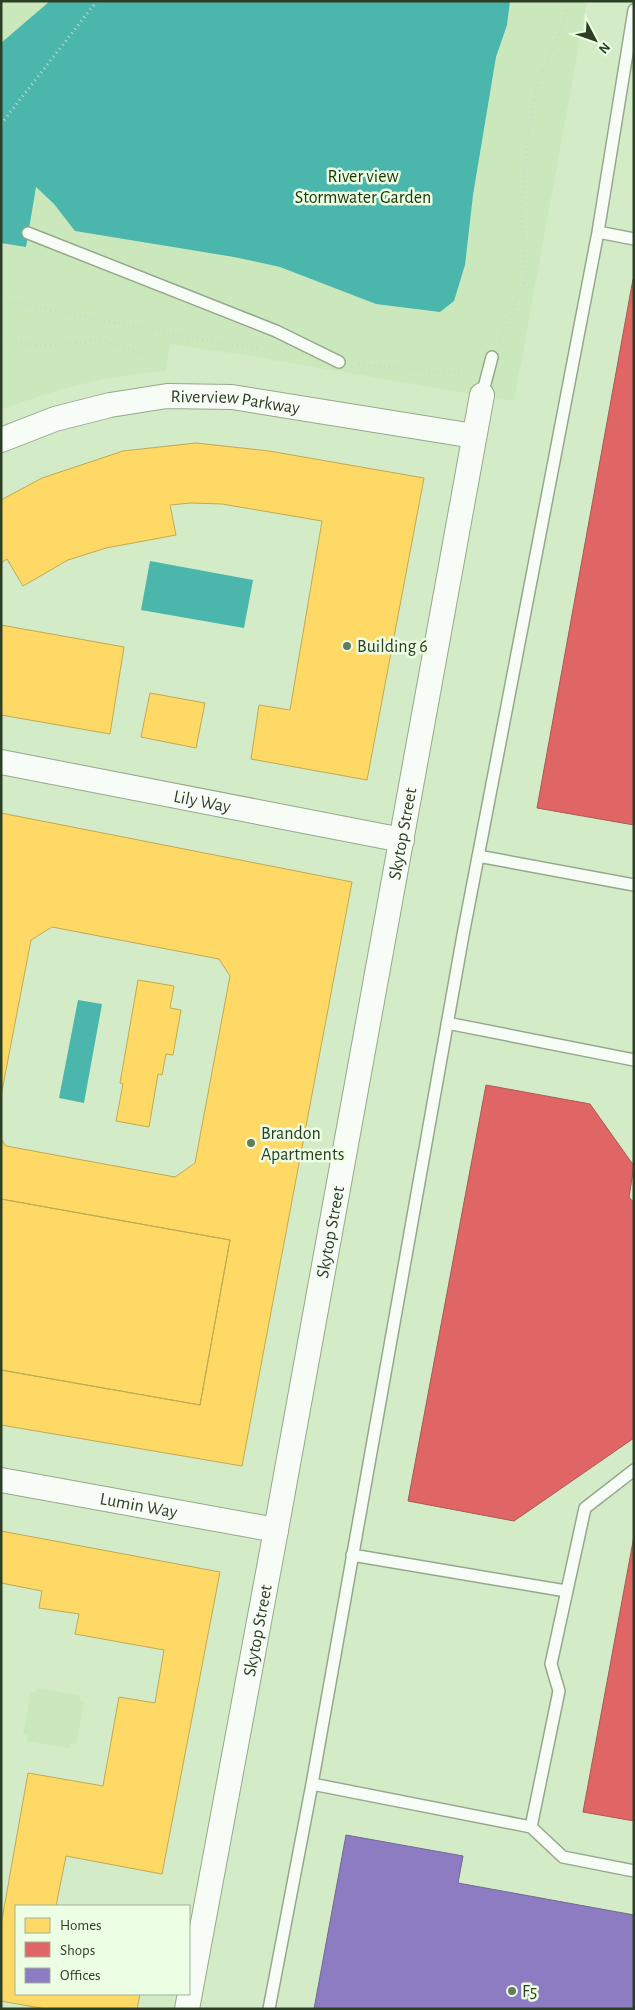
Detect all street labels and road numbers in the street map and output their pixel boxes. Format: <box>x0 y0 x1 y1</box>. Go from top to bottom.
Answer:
street label: Riverview Parkway <box>170 388 301 418</box>
street label: Skytop Street <box>386 786 421 881</box>
street label: Lily Way <box>172 788 232 817</box>
street label: Skytop Street <box>314 1185 348 1280</box>
street label: Lumin Way <box>98 1490 179 1522</box>
street label: Skytop Street <box>241 1583 276 1678</box>

